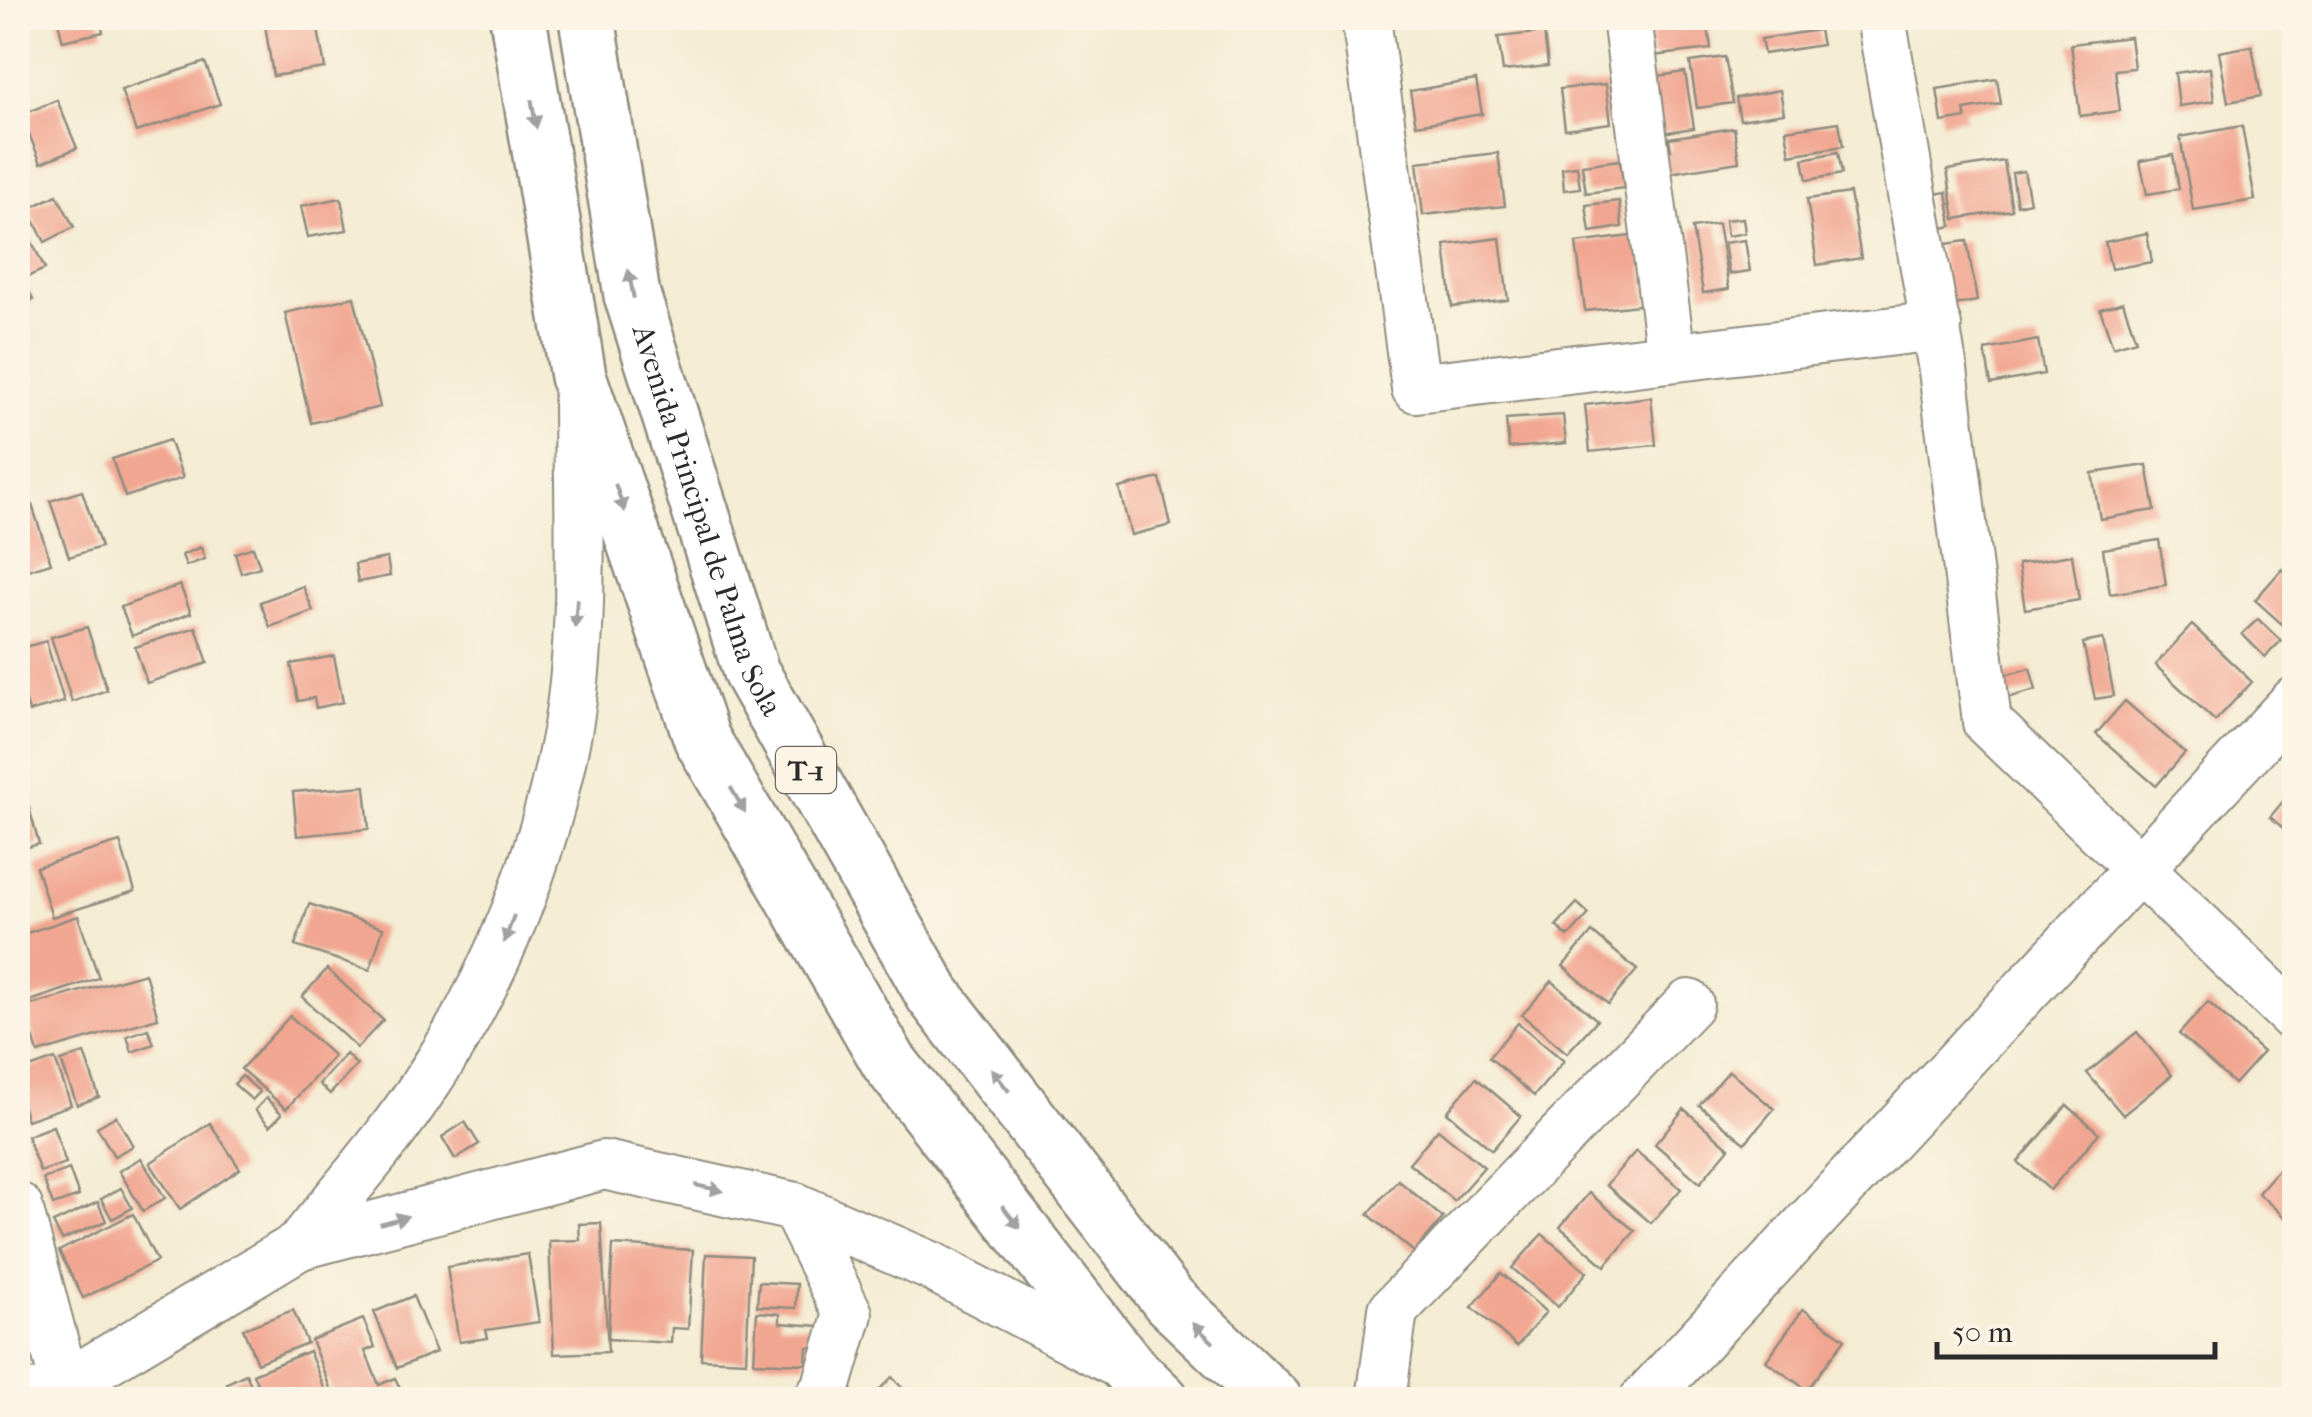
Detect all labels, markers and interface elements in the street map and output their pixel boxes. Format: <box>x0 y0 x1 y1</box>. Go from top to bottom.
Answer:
one-way arrow <box>527 98 542 130</box>
one-way arrow <box>622 268 638 299</box>
street label: Avenida Principal de Palma Sola <box>625 319 790 723</box>
one-way arrow <box>613 483 628 513</box>
one-way arrow <box>568 598 584 630</box>
road number: T-1 <box>776 747 836 793</box>
one-way arrow <box>728 786 746 814</box>
one-way arrow <box>501 915 516 945</box>
one-way arrow <box>990 1067 1010 1093</box>
one-way arrow <box>694 1181 725 1196</box>
one-way arrow <box>1000 1204 1021 1230</box>
one-way arrow <box>379 1212 410 1228</box>
scale bar <box>1937 1297 2214 1359</box>
text: 50 m <box>1952 1315 2013 1350</box>
one-way arrow <box>1192 1322 1216 1345</box>

